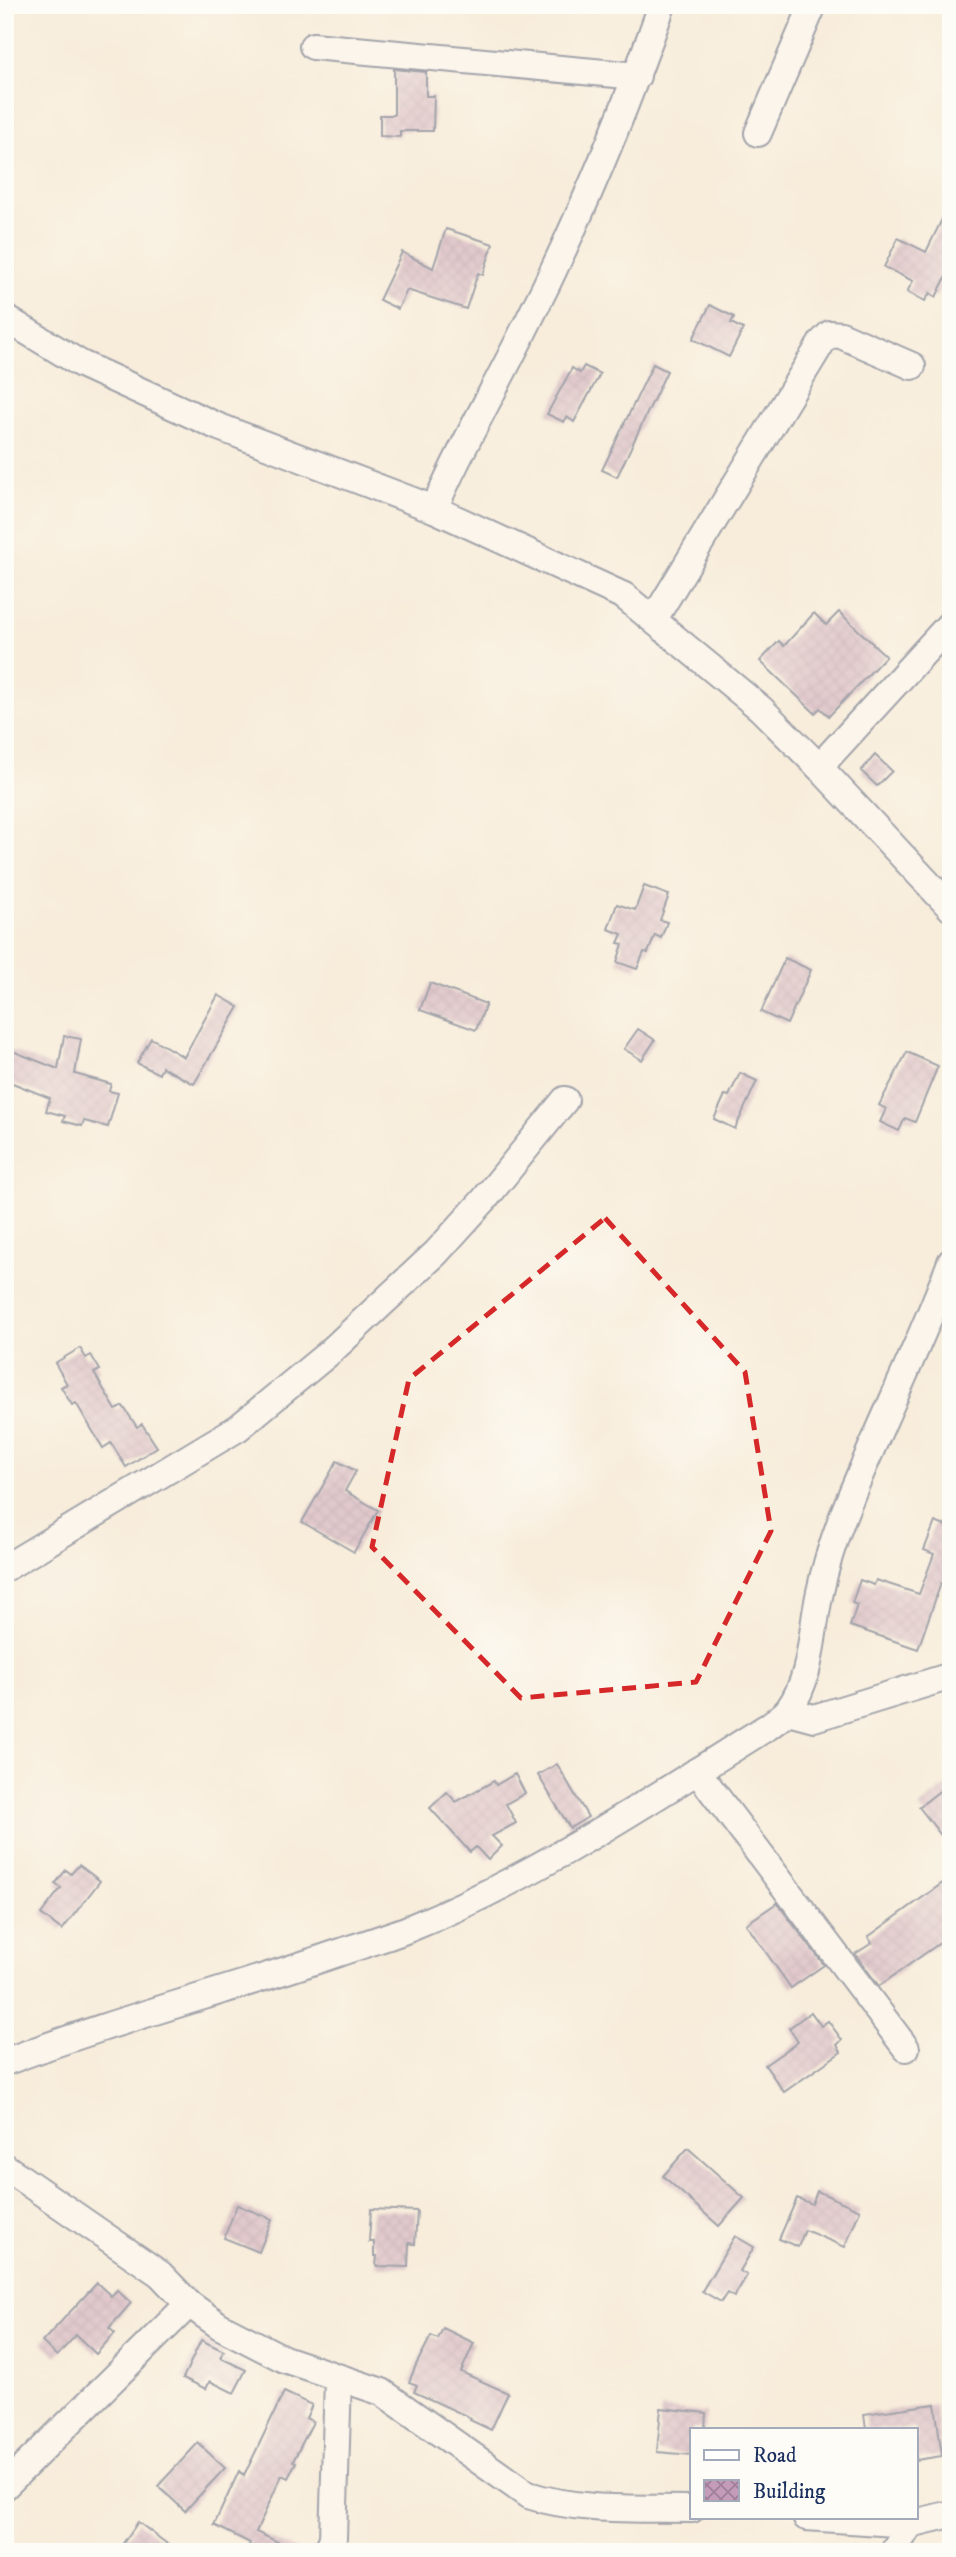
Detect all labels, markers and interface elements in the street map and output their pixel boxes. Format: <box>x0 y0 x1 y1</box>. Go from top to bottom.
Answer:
legend <box>690 2428 918 2518</box>
text: Road <box>753 2443 797 2469</box>
text: Building <box>753 2479 826 2505</box>

